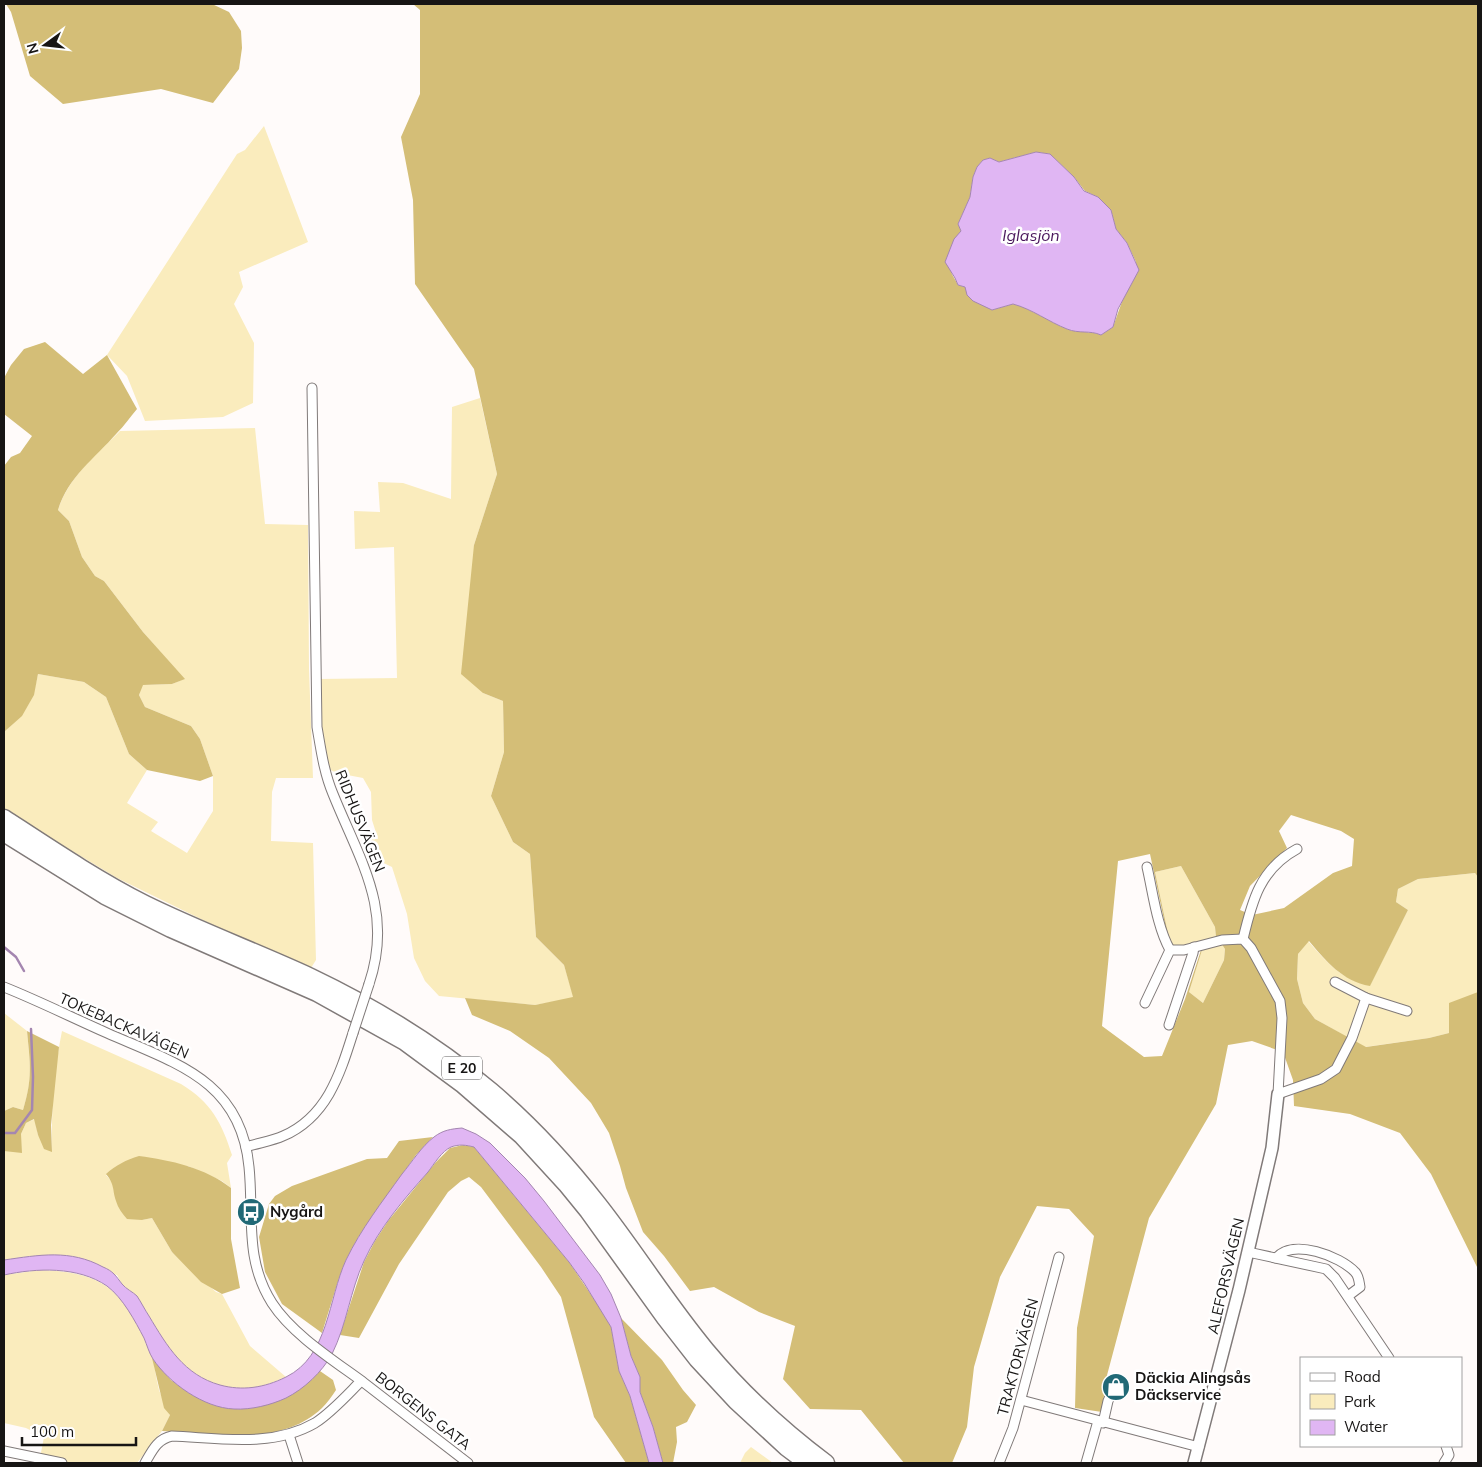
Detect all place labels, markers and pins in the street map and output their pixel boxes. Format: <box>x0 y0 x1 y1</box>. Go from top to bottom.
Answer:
bus stop icon: Nygård <box>236 1197 266 1227</box>
place label: Nygård <box>270 1202 323 1221</box>
place label: Däckia Alingsås Däckservice <box>1135 1368 1251 1404</box>
shop icon: Däckia Alingsås Däckservice <box>1101 1372 1131 1402</box>

